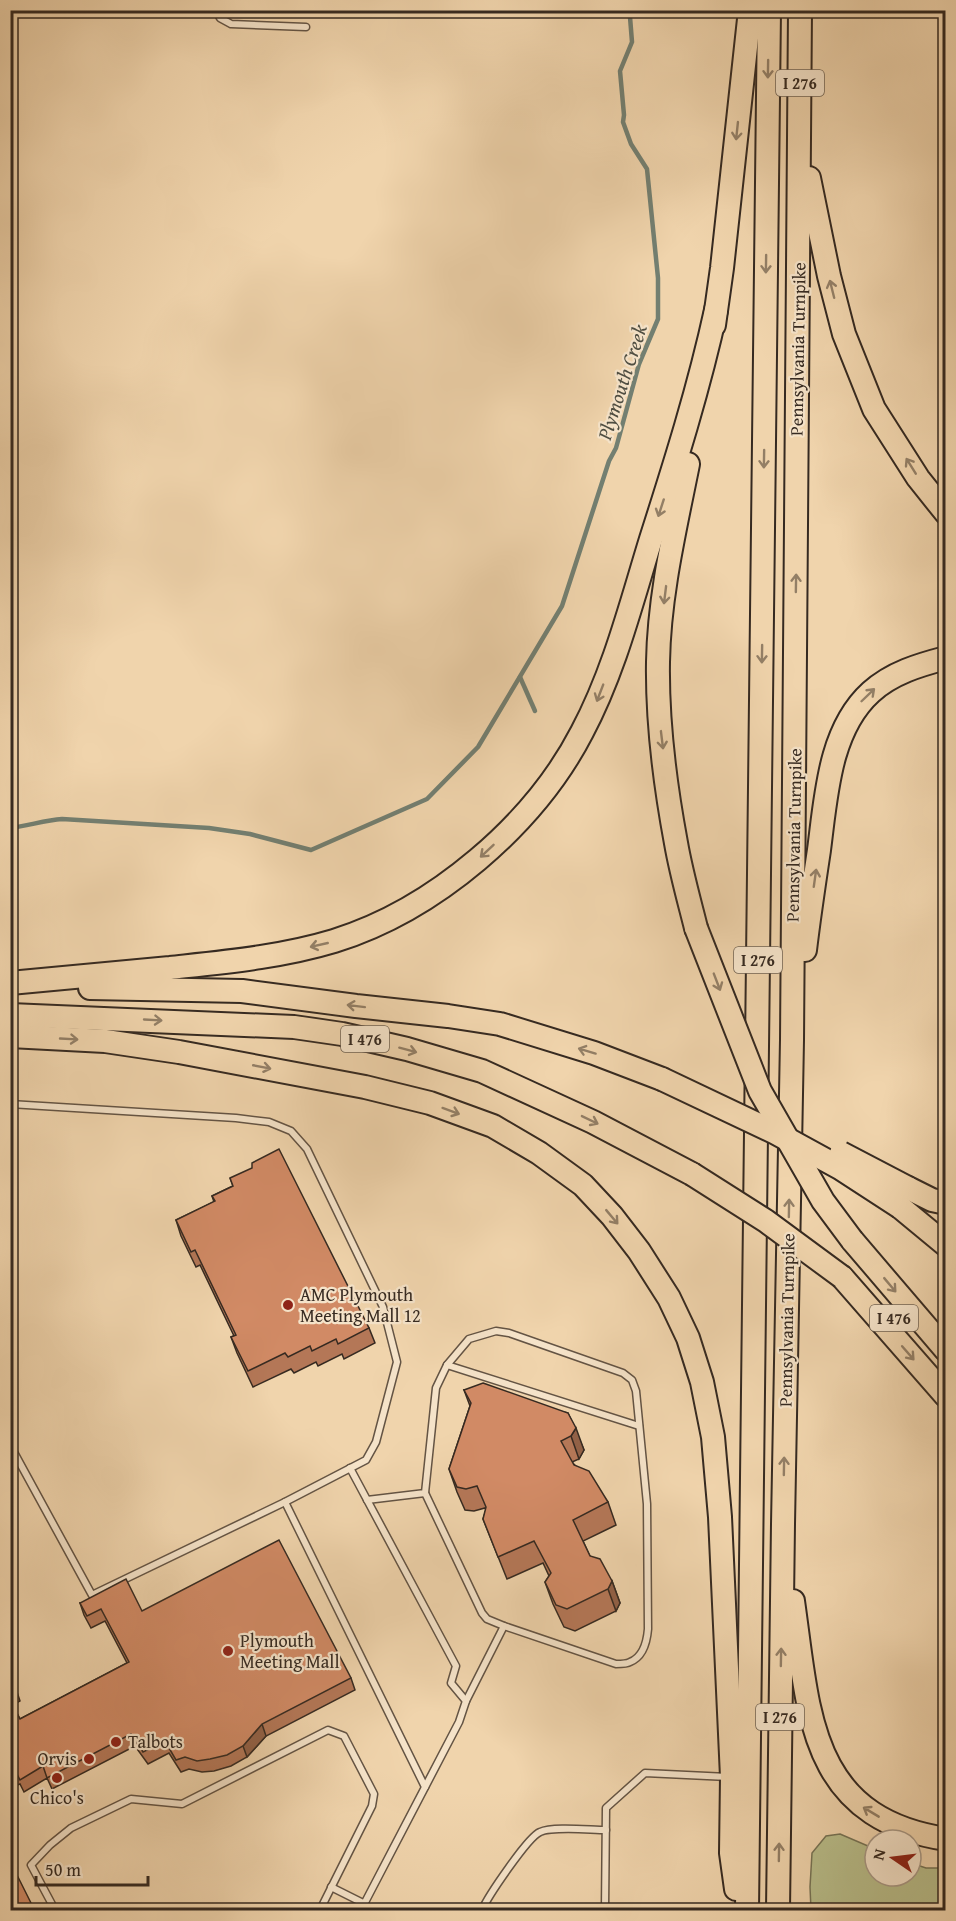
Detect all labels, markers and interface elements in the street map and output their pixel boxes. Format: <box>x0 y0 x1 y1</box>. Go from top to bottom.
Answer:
one-way arrow <box>762 58 774 78</box>
road number: I 276 <box>776 70 824 96</box>
one-way arrow <box>731 121 742 141</box>
one-way arrow <box>760 253 772 273</box>
street label: Pennsylvania Turnpike <box>782 262 813 436</box>
one-way arrow <box>826 280 838 299</box>
water label: Plymouth Creek <box>589 320 654 444</box>
one-way arrow <box>758 448 770 468</box>
one-way arrow <box>904 458 917 475</box>
one-way arrow <box>655 498 666 517</box>
one-way arrow <box>790 573 802 593</box>
one-way arrow <box>659 585 670 605</box>
one-way arrow <box>756 643 767 663</box>
one-way arrow <box>593 684 604 702</box>
one-way arrow <box>861 688 876 702</box>
one-way arrow <box>656 729 667 749</box>
street label: Pennsylvania Turnpike <box>778 748 809 922</box>
one-way arrow <box>480 844 495 858</box>
one-way arrow <box>809 869 820 889</box>
one-way arrow <box>310 939 329 951</box>
road number: I 276 <box>734 947 782 973</box>
one-way arrow <box>713 972 724 991</box>
one-way arrow <box>346 1000 366 1011</box>
one-way arrow <box>142 1014 162 1025</box>
road number: I 476 <box>341 1026 389 1052</box>
one-way arrow <box>58 1034 78 1045</box>
one-way arrow <box>399 1044 418 1056</box>
one-way arrow <box>578 1045 597 1056</box>
one-way arrow <box>251 1062 271 1073</box>
one-way arrow <box>442 1106 460 1117</box>
one-way arrow <box>580 1115 598 1127</box>
one-way arrow <box>783 1198 795 1218</box>
one-way arrow <box>605 1209 619 1224</box>
street label: Pennsylvania Turnpike <box>771 1233 802 1407</box>
one-way arrow <box>883 1277 897 1292</box>
place label: AMC Plymouth Meeting Mall 12 <box>300 1281 421 1329</box>
marker: AMC Plymouth Meeting Mall 12 <box>281 1298 295 1312</box>
road number: I 476 <box>870 1305 918 1331</box>
one-way arrow <box>901 1345 915 1360</box>
one-way arrow <box>778 1456 790 1476</box>
place label: Plymouth Meeting Mall <box>240 1627 339 1675</box>
marker: Plymouth Meeting Mall <box>221 1644 235 1658</box>
one-way arrow <box>775 1648 787 1668</box>
road number: I 276 <box>756 1704 804 1730</box>
place label: Talbots <box>128 1728 183 1755</box>
marker: Talbots <box>109 1735 123 1749</box>
place label: Orvis <box>37 1745 77 1772</box>
marker: Orvis <box>82 1752 96 1766</box>
marker: Chico's <box>50 1771 64 1785</box>
place label: Chico's <box>30 1784 84 1811</box>
one-way arrow <box>863 1806 880 1818</box>
north arrow <box>863 1828 923 1888</box>
one-way arrow <box>773 1843 785 1863</box>
text: N <box>866 1846 891 1862</box>
scale bar <box>36 1849 148 1887</box>
text: 50 m <box>45 1856 81 1883</box>

